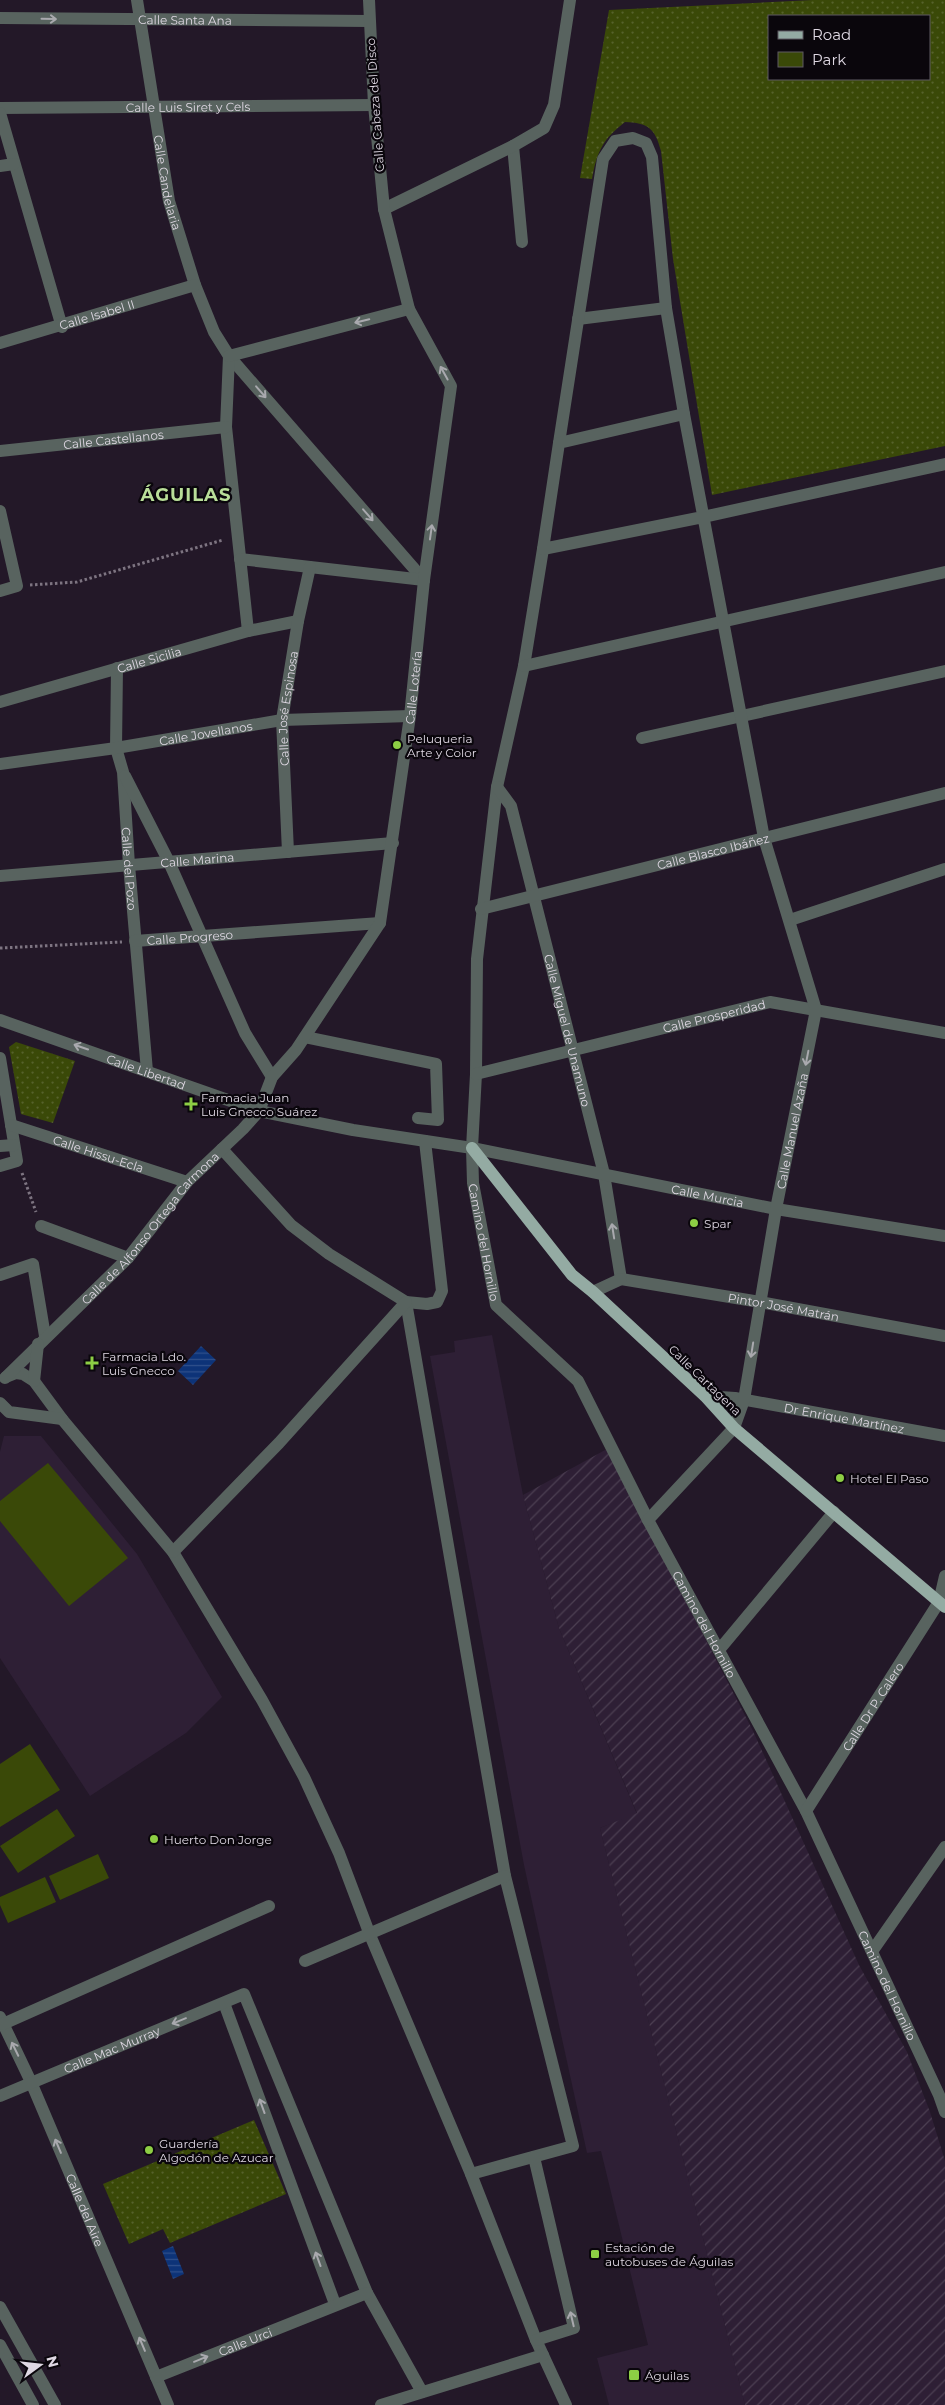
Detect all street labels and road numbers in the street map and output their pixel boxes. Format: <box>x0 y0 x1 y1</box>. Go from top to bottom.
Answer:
street label: Calle Santa Ana <box>138 12 232 27</box>
street label: Calle Cabeza del Disco <box>363 37 387 173</box>
street label: Calle Luis Siret y Cels <box>126 98 250 114</box>
street label: Calle Candelaria <box>151 134 185 232</box>
street label: Calle Isabel II <box>57 296 136 333</box>
street label: Calle Castellanos <box>62 426 164 452</box>
street label: Calle Sicilia <box>115 643 183 676</box>
street label: Calle José Espinosa <box>275 650 301 766</box>
street label: Calle Lotería <box>401 650 424 725</box>
street label: Calle Jovellanos <box>158 718 254 748</box>
street label: Calle del Pozo <box>119 827 140 911</box>
street label: Calle Blasco Ibáñez <box>655 830 771 872</box>
street label: Calle Marina <box>160 849 235 870</box>
street label: Calle Progreso <box>146 926 234 948</box>
street label: Calle Miguel de Unamuno <box>541 952 594 1108</box>
street label: Calle Prosperidad <box>661 996 767 1036</box>
street label: Calle Libertad <box>105 1051 188 1092</box>
street label: Calle Manuel Azaña <box>773 1072 811 1190</box>
street label: Calle Hissu-Ecla <box>51 1132 146 1175</box>
street label: Calle de Alfonso Ortega Carmona <box>78 1148 222 1307</box>
street label: Calle Murcia <box>670 1181 745 1210</box>
street label: Camino del Hornillo <box>466 1182 503 1302</box>
street label: Pintor José Matrán <box>727 1289 841 1324</box>
street label: Calle Cartagena <box>666 1342 744 1418</box>
street label: Dr Enrique Martínez <box>783 1400 905 1436</box>
street label: Camino del Hornillo <box>670 1568 740 1680</box>
street label: Calle Dr P. Calero <box>839 1659 906 1754</box>
street label: Camino del Hornillo <box>856 1928 920 2043</box>
street label: Calle Mac Murray <box>61 2022 162 2076</box>
street label: Calle del Aire <box>63 2171 107 2249</box>
street label: Calle Urci <box>216 2324 274 2359</box>

